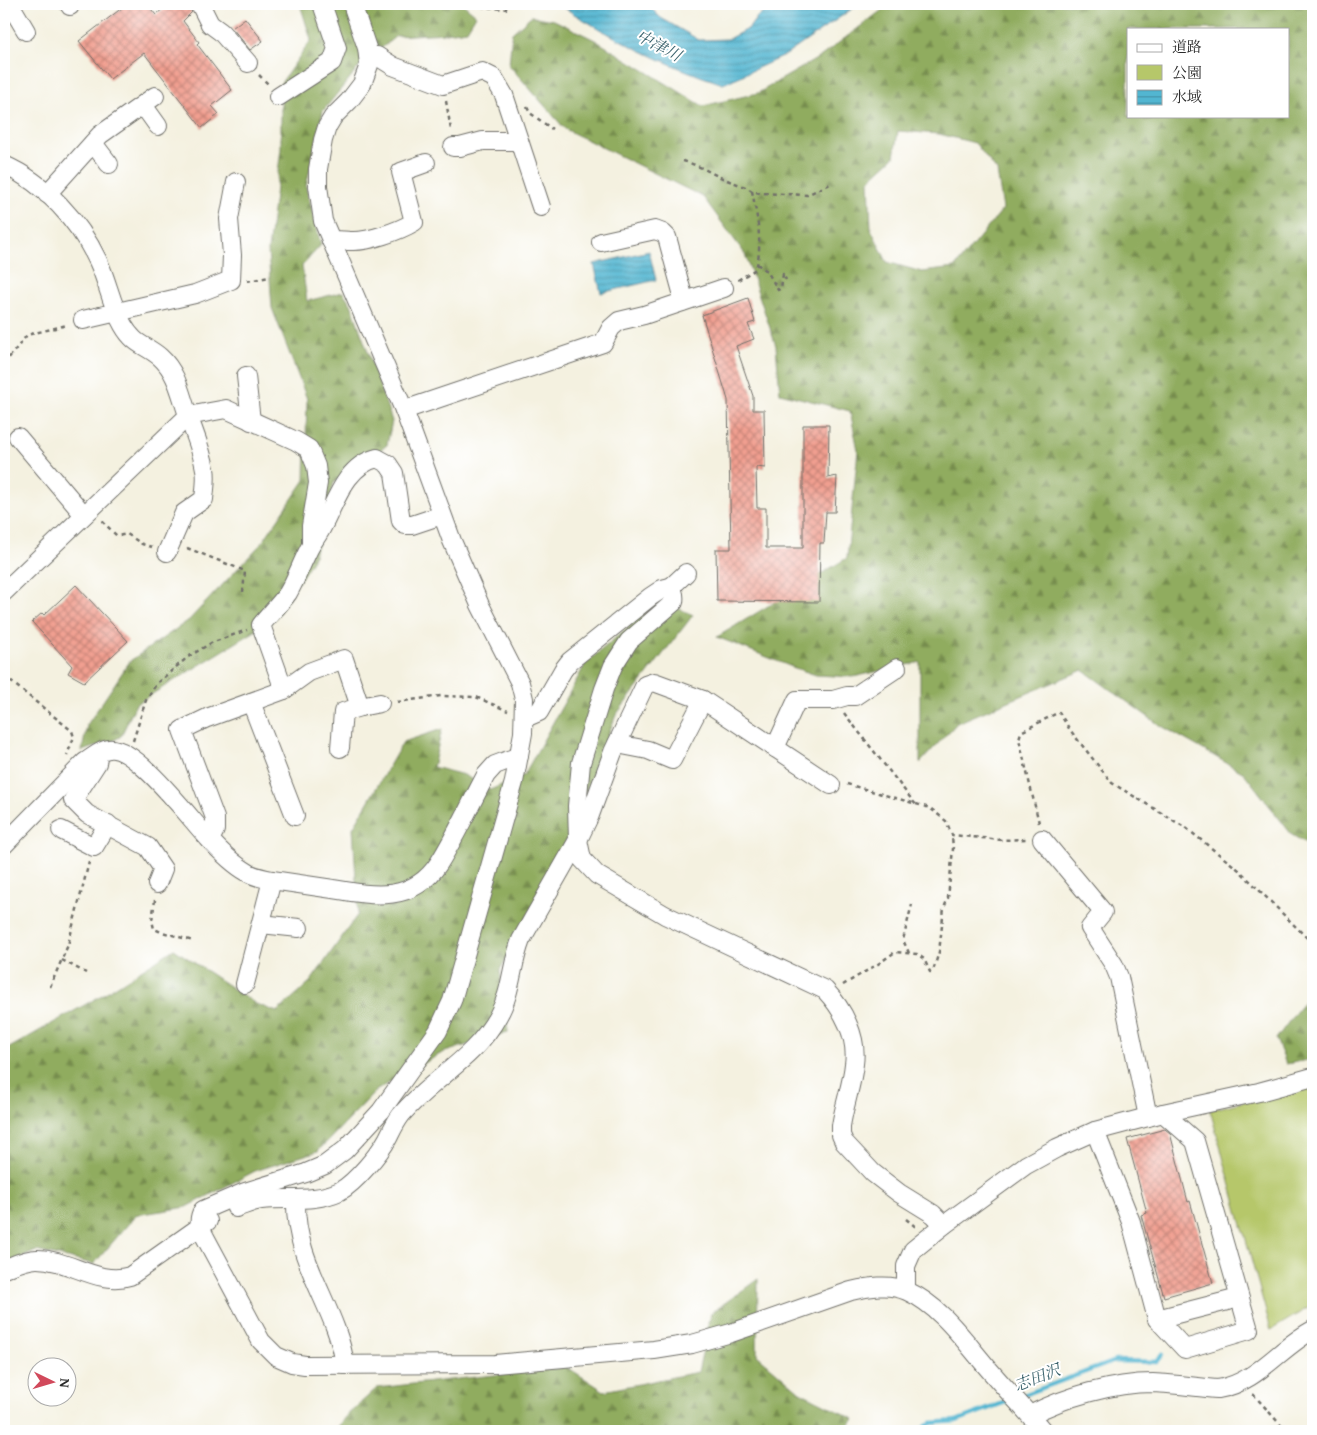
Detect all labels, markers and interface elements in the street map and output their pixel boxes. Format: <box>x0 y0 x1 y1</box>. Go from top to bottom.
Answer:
water label: 中津川 <box>632 23 688 68</box>
legend <box>1127 28 1290 118</box>
text: 道路 <box>1172 36 1202 57</box>
text: 公園 <box>1172 62 1202 83</box>
text: 水域 <box>1172 86 1202 107</box>
water label: 志田沢 <box>1010 1356 1066 1397</box>
north arrow <box>28 1358 78 1408</box>
text: N <box>55 1378 75 1389</box>

